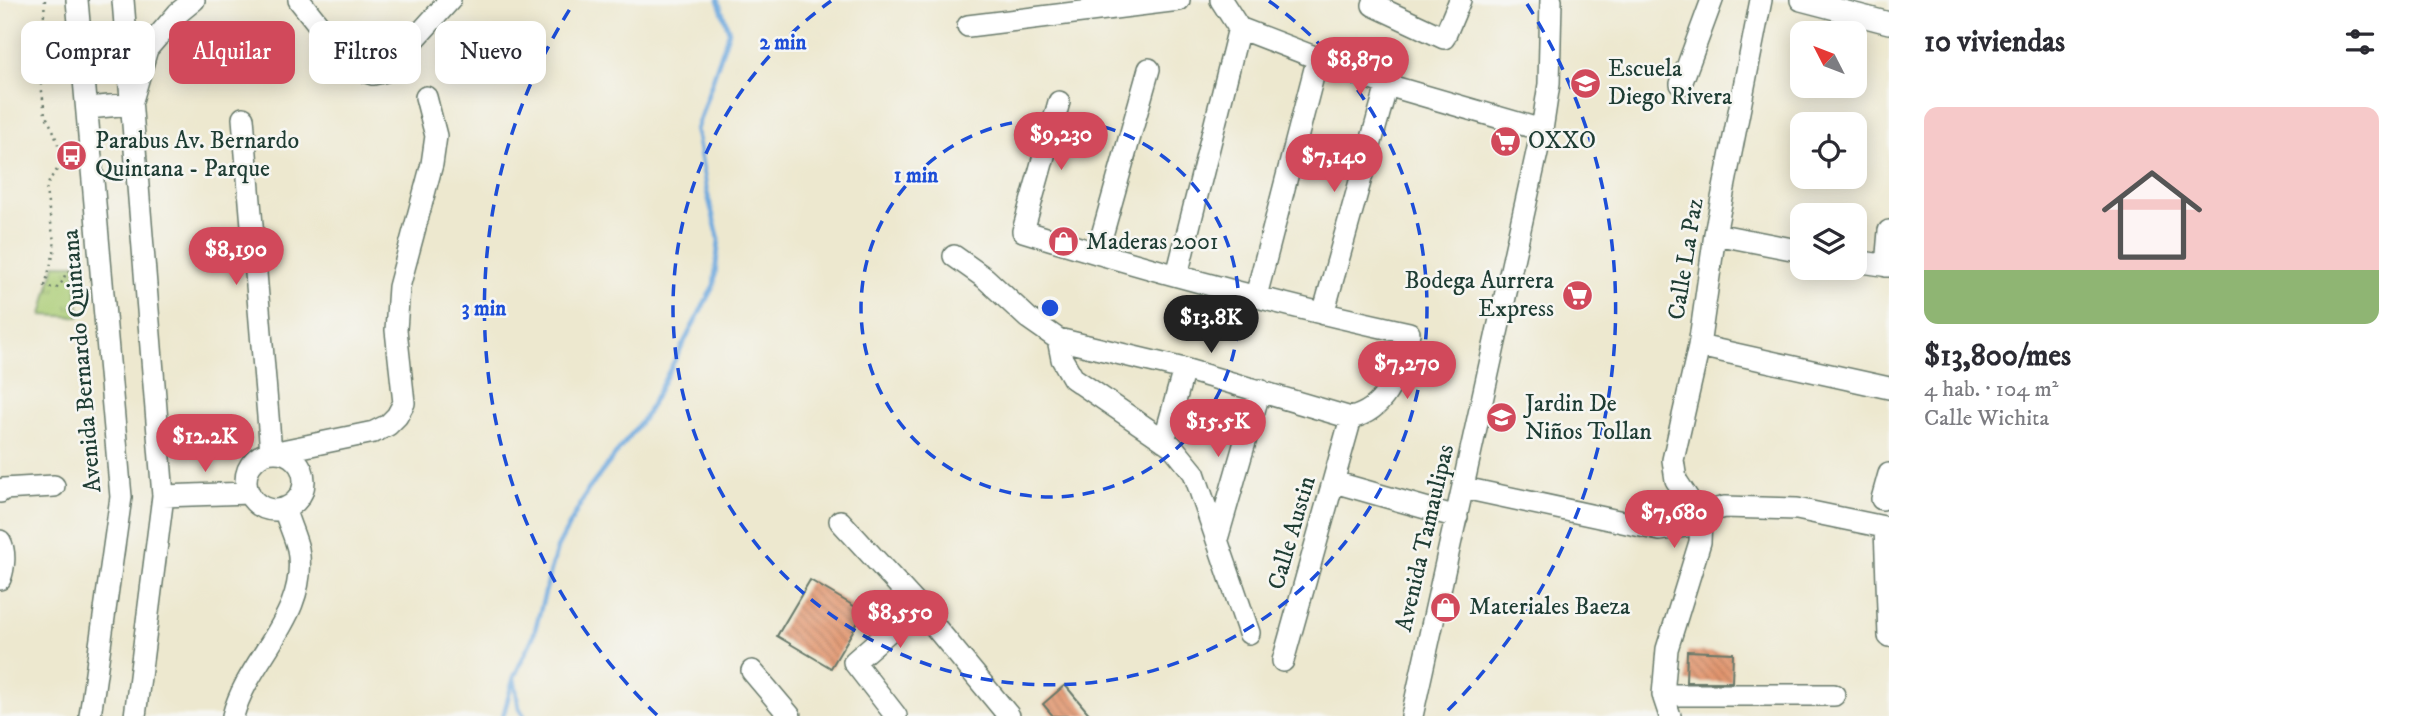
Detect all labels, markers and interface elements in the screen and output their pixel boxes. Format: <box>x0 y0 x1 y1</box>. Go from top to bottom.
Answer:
chip: Comprar <box>21 21 155 84</box>
chip: Alquilar <box>169 21 295 84</box>
chip: Filtros <box>309 21 421 84</box>
chip: Nuevo <box>435 21 546 84</box>
north arrow <box>1790 21 1867 98</box>
map controls <box>1790 21 1867 280</box>
icon: filters <box>2341 23 2379 61</box>
text: 10 viviendas <box>1924 24 2065 61</box>
text: 2 min <box>760 30 808 56</box>
pin: $8,870 <box>1303 38 1417 97</box>
text: $8,870 <box>1327 45 1393 74</box>
place label: Escuela Diego Rivera <box>1608 54 1733 112</box>
school or university icon: Escuela Diego Rivera <box>1568 66 1602 100</box>
button: locate <box>1790 112 1867 189</box>
pin: $9,230 <box>1004 113 1118 172</box>
text: $9,230 <box>1030 120 1092 149</box>
supermarket icon: OXXO <box>1488 124 1522 158</box>
place label: Parabus Av. Bernardo Quintana - Parque <box>95 126 299 184</box>
place label: OXXO <box>1528 126 1596 156</box>
pin: $7,140 <box>1277 134 1391 194</box>
bus stop icon: Parabus Av. Bernardo Quintana - Parque <box>55 138 89 172</box>
text: $7,140 <box>1302 142 1366 171</box>
icon: home <box>2089 152 2215 278</box>
text: 1 min <box>894 163 939 189</box>
street label: Calle La Paz <box>1662 195 1711 322</box>
button: layers <box>1790 203 1867 280</box>
shop icon: Maderas 2001 <box>1046 225 1080 259</box>
street label: Avenida Bernardo Quintana <box>55 227 108 494</box>
place label: Maderas 2001 <box>1086 227 1219 257</box>
pin: $8,190 <box>179 228 293 287</box>
text: $8,190 <box>205 235 267 264</box>
place label: Bodega Aurrera Express <box>1404 266 1555 324</box>
supermarket icon: Bodega Aurrera Express <box>1560 278 1594 312</box>
text: 3 min <box>462 296 507 322</box>
centre of rings <box>1038 296 1062 320</box>
pin: $13.8K <box>1154 296 1268 355</box>
text: $13.8K <box>1180 303 1242 332</box>
text: $13,800/mes <box>1924 338 2071 375</box>
pin: $7,270 <box>1350 342 1464 401</box>
text: $7,270 <box>1374 349 1440 378</box>
text: 4 hab. · 104 m² <box>1924 375 2059 404</box>
place label: Jardin De Niños Tollan <box>1523 389 1652 447</box>
pin: $15.5K <box>1161 400 1275 459</box>
school or university icon: Jardin De Niños Tollan <box>1485 401 1519 435</box>
text: Calle Wichita <box>1924 404 2049 433</box>
text: $15.5K <box>1186 407 1250 436</box>
pin: $12.2K <box>148 414 262 474</box>
text: $12.2K <box>172 422 238 451</box>
street label: Avenida Tamaulipas <box>1389 442 1461 634</box>
street label: Calle Austin <box>1261 472 1323 593</box>
pin: $7,680 <box>1617 490 1731 550</box>
text: $7,680 <box>1641 498 1707 527</box>
pin: $8,550 <box>843 590 957 650</box>
shop icon: Materiales Baeza <box>1429 590 1463 624</box>
place label: Materiales Baeza <box>1469 592 1631 622</box>
text: $8,550 <box>867 598 933 627</box>

